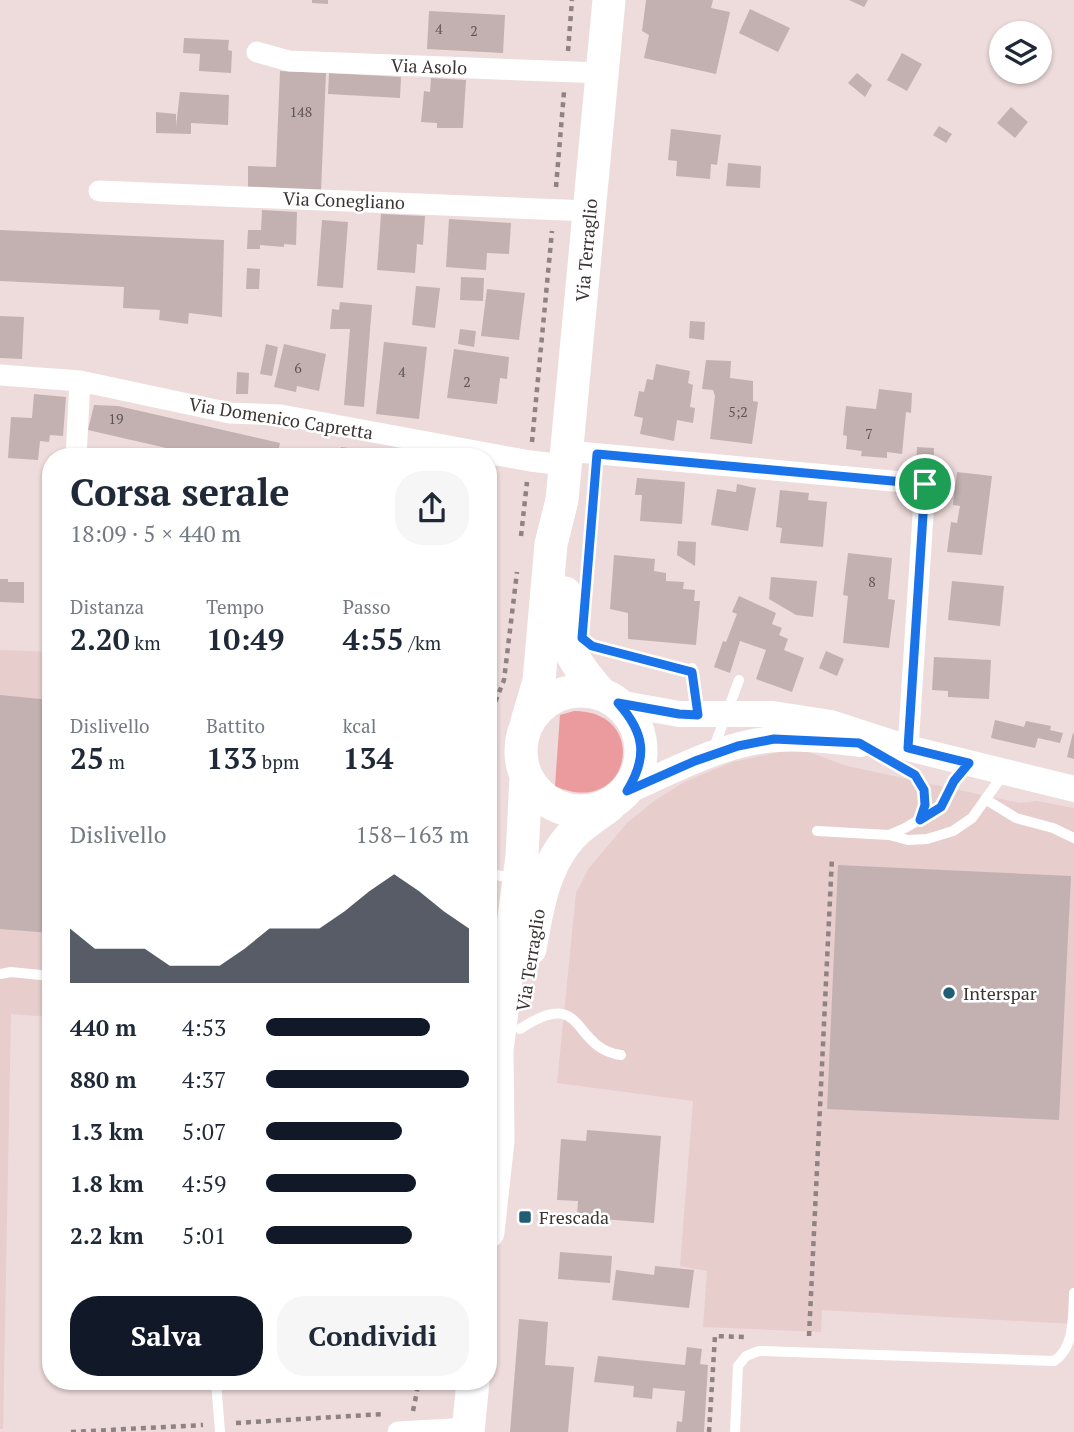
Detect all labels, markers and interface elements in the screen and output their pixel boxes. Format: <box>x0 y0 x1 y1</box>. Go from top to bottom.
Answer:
house number: 4 <box>435 19 443 38</box>
house number: 2 <box>470 21 478 40</box>
map controls <box>989 21 1052 84</box>
button: layers <box>989 21 1052 84</box>
street label: Via Asolo <box>390 53 468 79</box>
house number: 148 <box>290 102 312 121</box>
street label: Via Conegliano <box>283 186 405 214</box>
street label: Via Terraglio <box>570 197 602 303</box>
house number: 6 <box>294 358 302 377</box>
house number: 4 <box>398 362 406 381</box>
house number: 2 <box>463 372 471 391</box>
street label: Via Domenico Capretta <box>187 392 375 444</box>
house number: 5;2 <box>728 402 748 421</box>
house number: 19 <box>109 409 123 428</box>
house number: 7 <box>865 424 873 443</box>
pin <box>895 454 955 514</box>
icon: arrive <box>906 465 944 503</box>
text: Corsa serale <box>70 467 290 517</box>
button: share <box>395 471 469 545</box>
text: 18:09 · 5 × 440 m <box>70 518 241 549</box>
house number: 8 <box>868 572 876 591</box>
text: Distanza <box>70 594 144 619</box>
text: Tempo <box>206 594 264 619</box>
text: Passo <box>343 594 391 619</box>
text: 2.20 <box>70 619 130 659</box>
text: 10:49 <box>206 619 284 659</box>
text: 4:55 <box>343 619 404 659</box>
text: km <box>130 630 161 655</box>
text: /km <box>404 630 441 655</box>
text: Dislivello <box>70 713 150 738</box>
text: Battito <box>206 713 265 738</box>
text: kcal <box>343 713 376 738</box>
text: 25 <box>70 738 104 778</box>
text: 133 <box>206 738 257 778</box>
text: 134 <box>343 738 394 778</box>
text: m <box>104 749 125 774</box>
text: bpm <box>257 749 299 774</box>
text: Dislivello <box>70 819 166 850</box>
text: 158–163 m <box>356 819 469 850</box>
street label: Via Terraglio <box>510 907 550 1013</box>
place label: Interspar <box>963 981 1037 1005</box>
marker: Interspar <box>941 985 957 1001</box>
text: 440 m <box>70 1012 136 1043</box>
text: 4:53 <box>182 1012 226 1043</box>
text: 880 m <box>70 1064 136 1095</box>
text: 4:37 <box>182 1064 226 1095</box>
text: 1.3 km <box>70 1116 144 1147</box>
text: 5:07 <box>182 1116 226 1147</box>
text: 1.8 km <box>70 1168 144 1199</box>
text: 4:59 <box>182 1168 226 1199</box>
place label: Frescada <box>539 1205 609 1229</box>
marker: Frescada <box>517 1209 533 1225</box>
text: 2.2 km <box>70 1220 144 1251</box>
text: 5:01 <box>182 1220 226 1251</box>
button: Salva <box>70 1296 263 1376</box>
button: Condividi <box>277 1296 469 1376</box>

